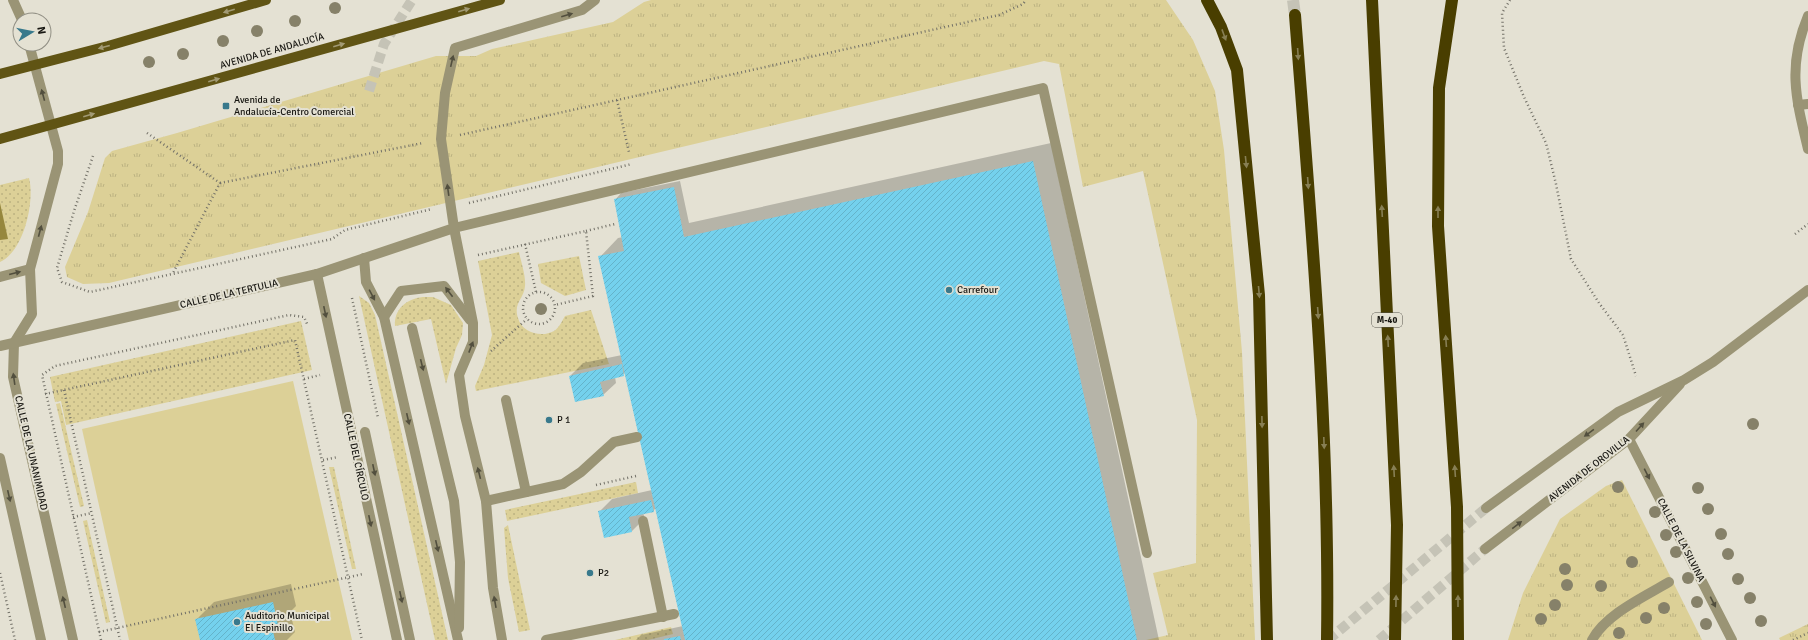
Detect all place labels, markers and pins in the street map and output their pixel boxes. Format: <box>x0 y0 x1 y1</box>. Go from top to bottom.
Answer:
place label: Avenida de Andalucía-Centro Comercial <box>234 94 354 118</box>
marker: Avenida de Andalucía-Centro Comercial <box>221 101 231 111</box>
place label: Carrefour <box>957 284 998 296</box>
marker: Carrefour <box>944 285 954 295</box>
place label: P 1 <box>557 414 570 426</box>
marker: P 1 <box>544 415 554 425</box>
place label: P2 <box>598 567 609 579</box>
marker: P2 <box>585 568 595 578</box>
place label: Auditorio Municipal El Espinillo <box>245 610 330 634</box>
marker: Auditorio Municipal El Espinillo <box>232 617 242 627</box>

